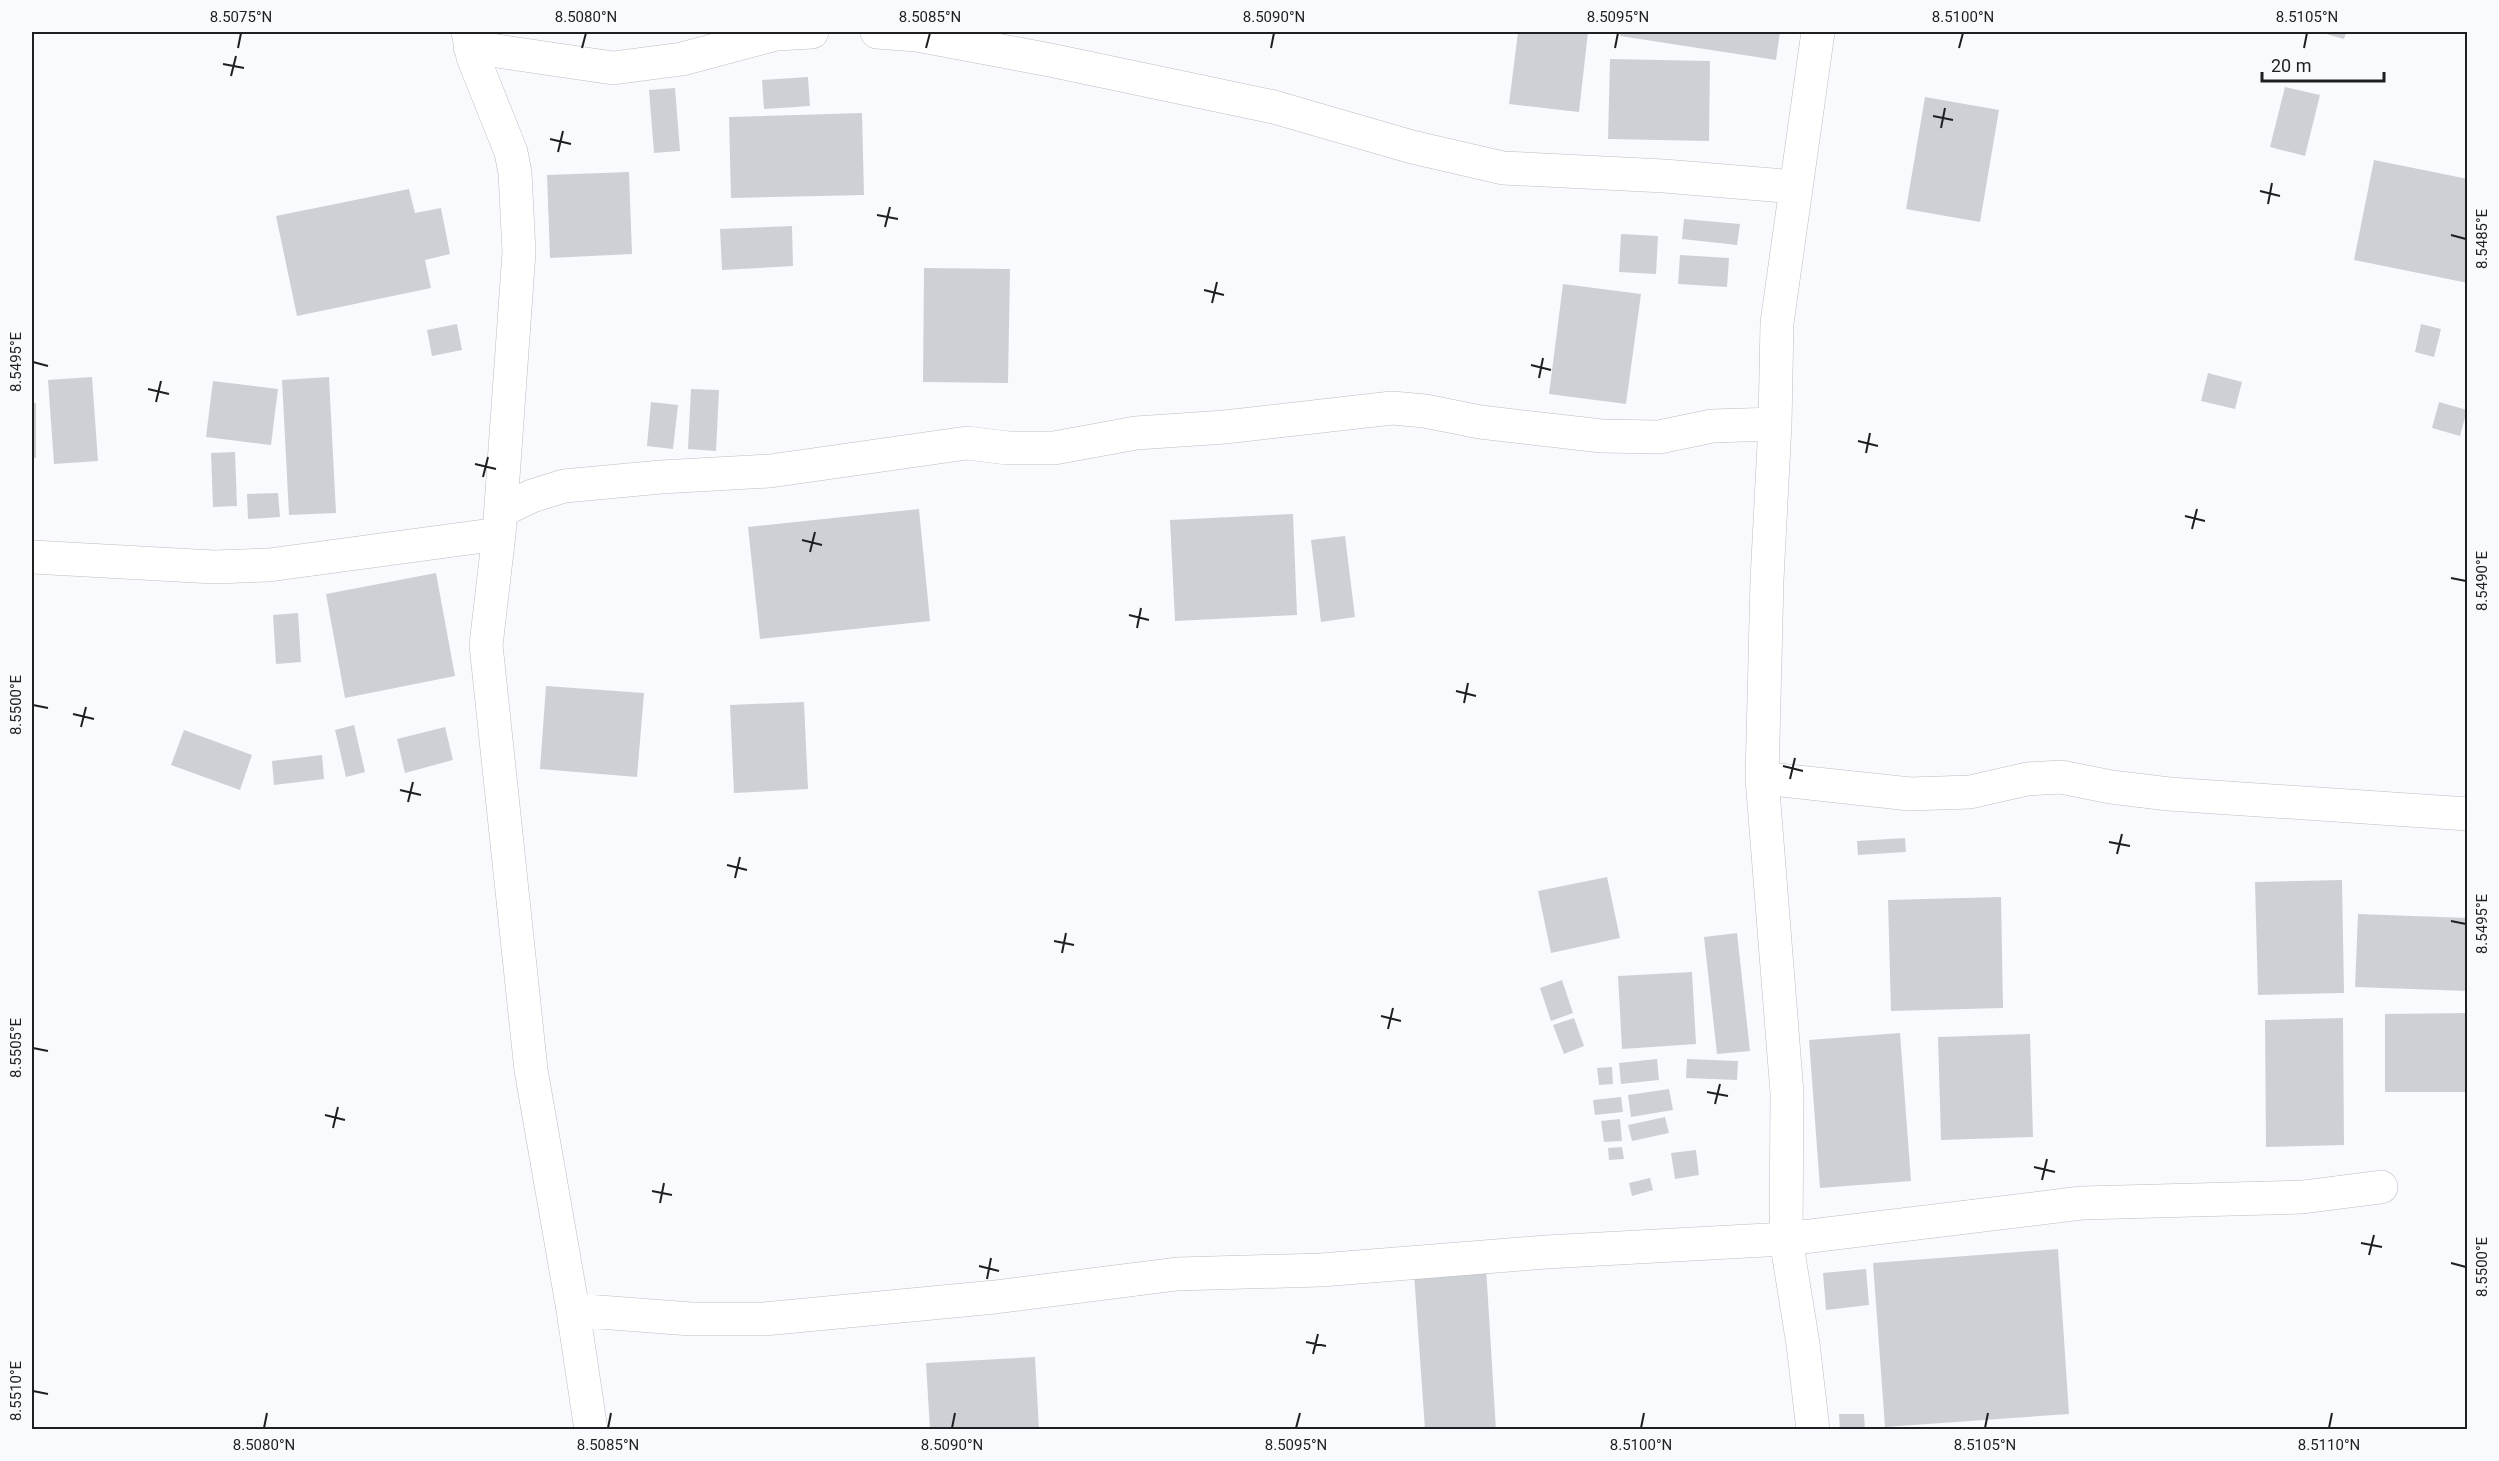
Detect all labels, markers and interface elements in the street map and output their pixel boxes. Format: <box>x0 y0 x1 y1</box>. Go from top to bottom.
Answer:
text: 8.5075°N <box>210 8 272 26</box>
text: 8.5080°N <box>555 8 617 26</box>
text: 8.5085°N <box>899 8 961 26</box>
text: 8.5090°N <box>1243 8 1305 26</box>
text: 8.5095°N <box>1587 8 1649 26</box>
text: 8.5100°N <box>1932 8 1994 26</box>
text: 8.5105°N <box>2276 8 2338 26</box>
scale bar <box>2262 45 2384 83</box>
text: 20 m <box>2271 55 2311 76</box>
text: 8.5485°E <box>2473 208 2491 269</box>
text: 8.5495°E <box>7 331 25 392</box>
text: 8.5490°E <box>2473 550 2491 611</box>
text: 8.5500°E <box>7 674 25 735</box>
text: 8.5495°E <box>2473 893 2491 954</box>
text: 8.5505°E <box>7 1017 25 1078</box>
text: 8.5500°E <box>2473 1236 2491 1297</box>
text: 8.5510°E <box>7 1360 25 1421</box>
text: 8.5080°N <box>233 1436 295 1454</box>
text: 8.5085°N <box>577 1436 639 1454</box>
text: 8.5090°N <box>921 1436 983 1454</box>
text: 8.5095°N <box>1265 1436 1327 1454</box>
text: 8.5100°N <box>1610 1436 1672 1454</box>
text: 8.5105°N <box>1954 1436 2016 1454</box>
text: 8.5110°N <box>2298 1436 2360 1454</box>

